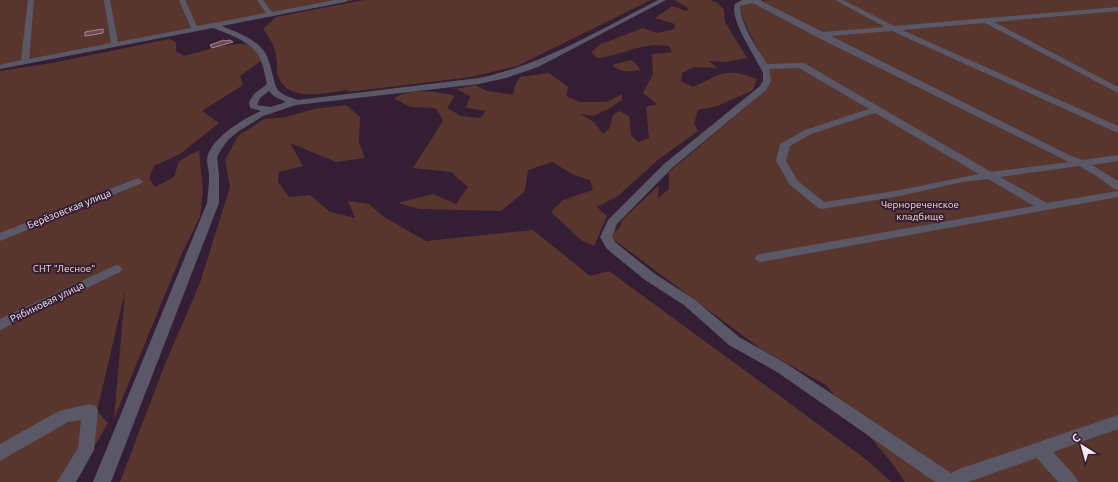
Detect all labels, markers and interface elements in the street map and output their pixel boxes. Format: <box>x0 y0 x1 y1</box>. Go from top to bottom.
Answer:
street label: Берёзовская улица <box>26 187 112 231</box>
park label: Чернореченское кладбище <box>881 199 959 222</box>
park label: СНТ "Лесное" <box>33 263 95 274</box>
street label: Рябиновая улица <box>8 279 86 325</box>
north arrow <box>1062 426 1102 466</box>
text: С <box>1070 431 1082 445</box>

